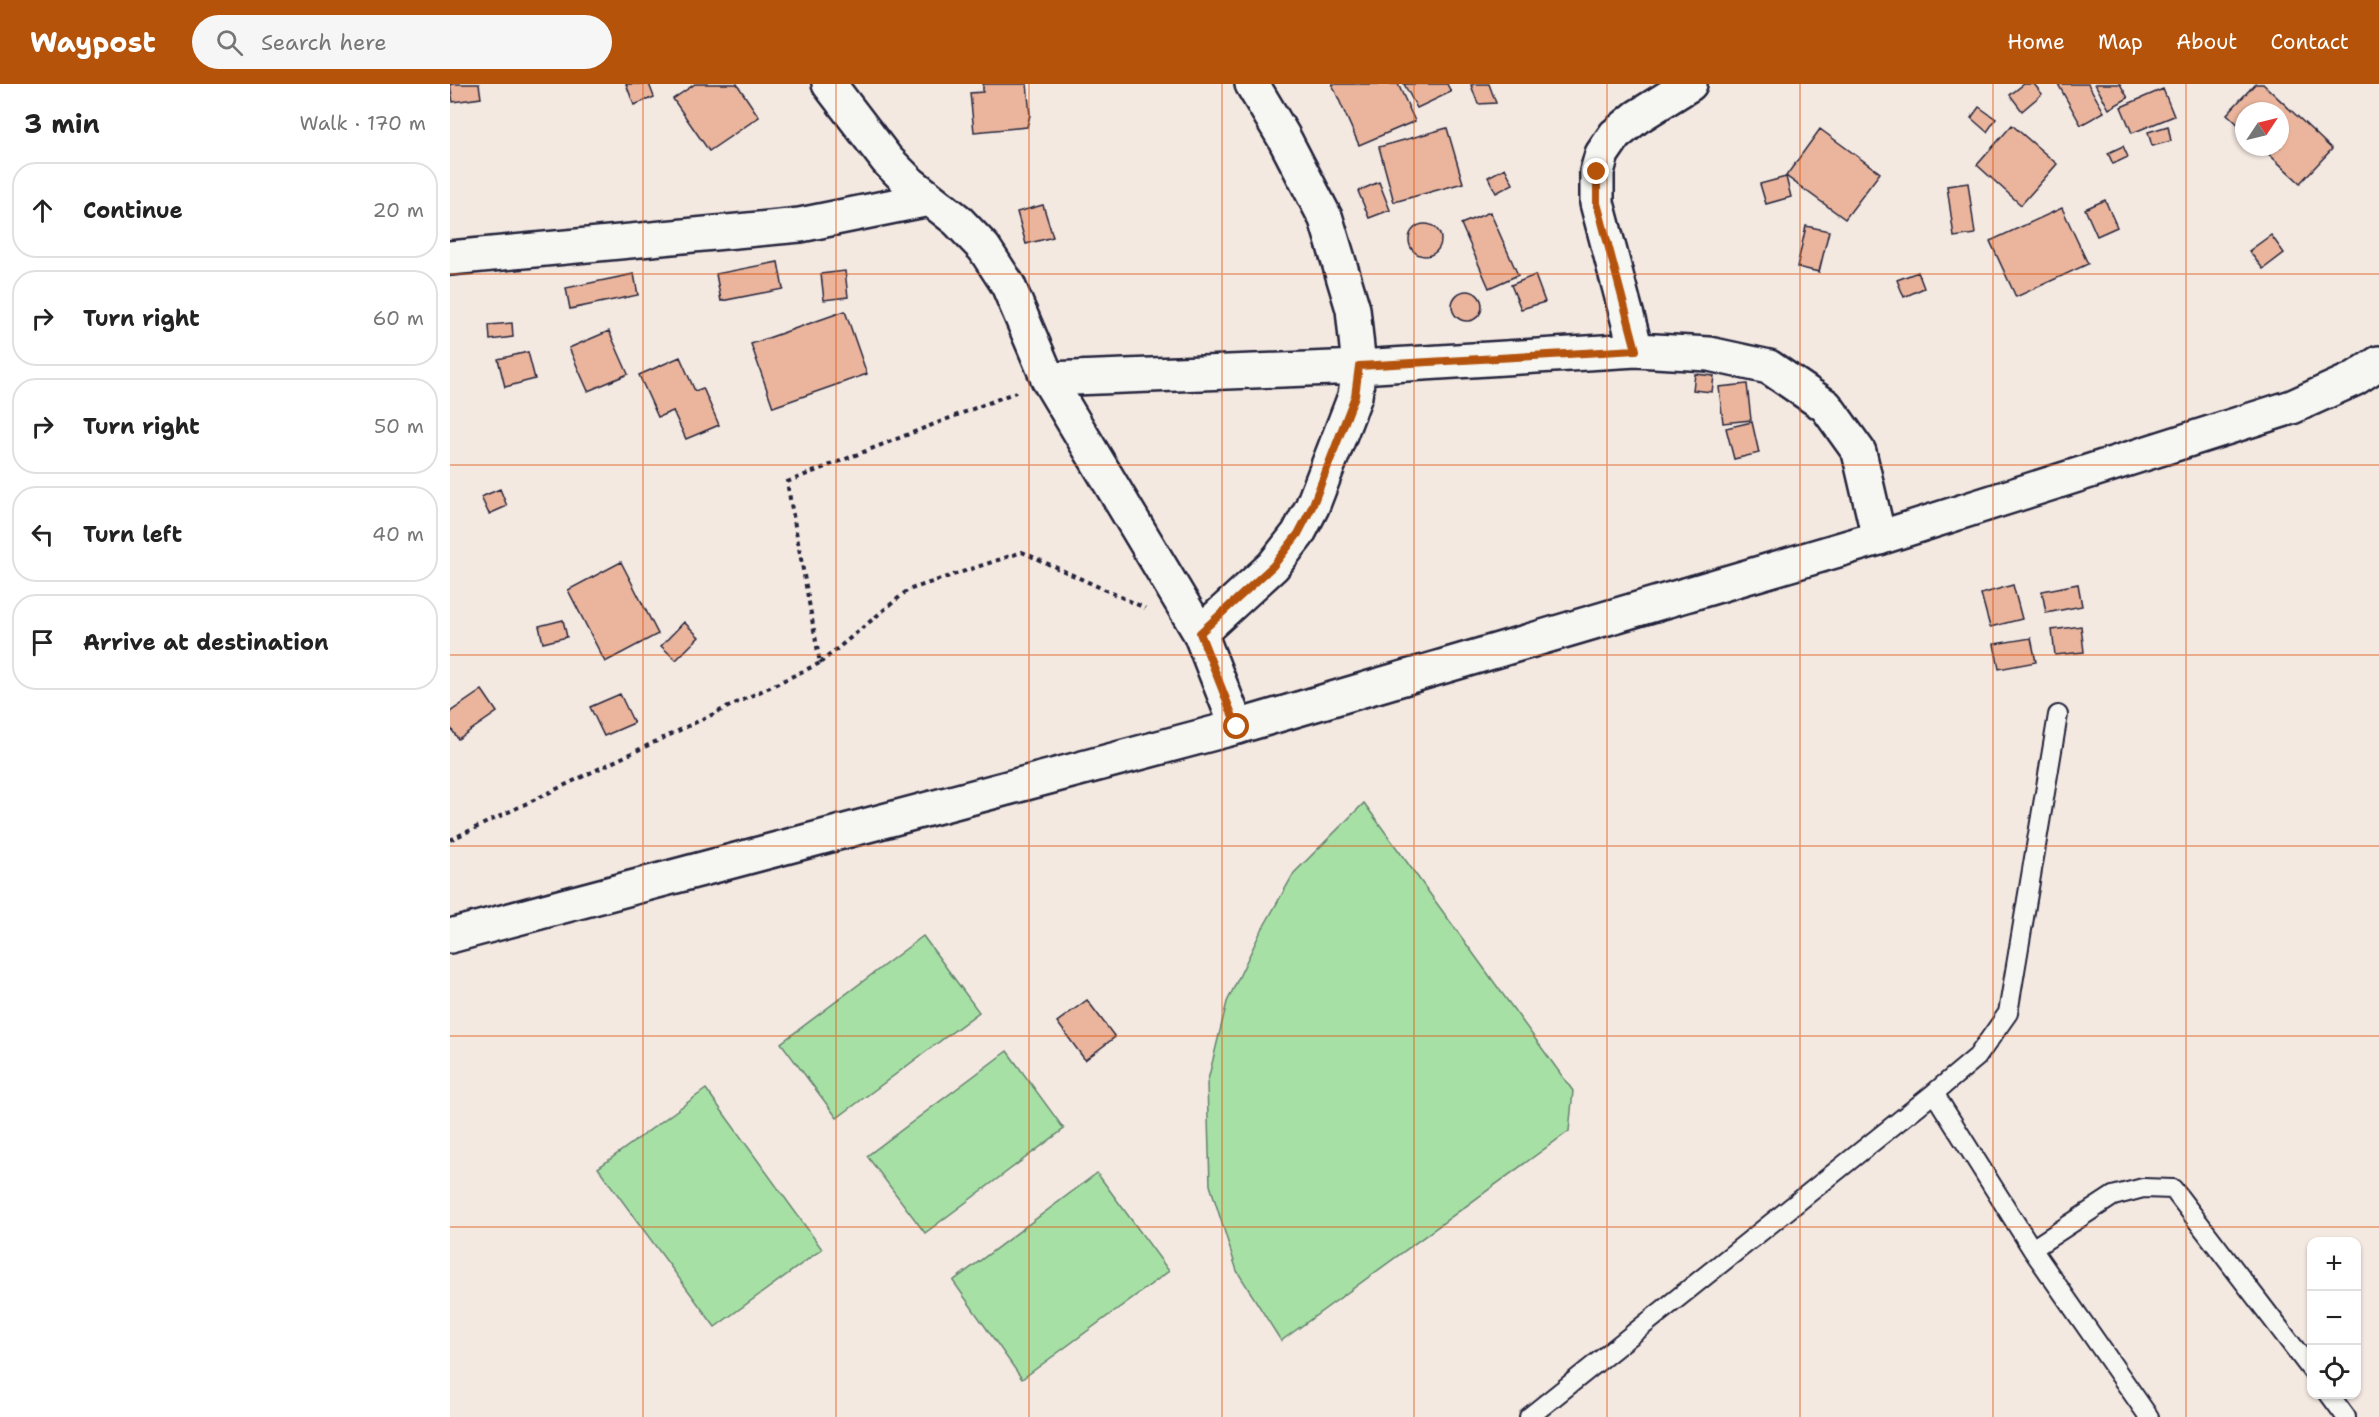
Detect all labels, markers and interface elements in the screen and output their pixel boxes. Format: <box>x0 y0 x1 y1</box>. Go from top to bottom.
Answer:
search box <box>192 15 612 69</box>
text: Waypost <box>30 23 156 61</box>
icon: search <box>213 26 246 59</box>
text: Search here <box>261 28 387 57</box>
text: Home <box>2007 28 2065 56</box>
text: Map <box>2098 28 2143 56</box>
text: About <box>2176 28 2237 56</box>
text: Contact <box>2270 28 2349 56</box>
north arrow <box>2235 102 2289 156</box>
text: 3 min <box>24 106 100 141</box>
text: Walk · 170 m <box>300 110 426 136</box>
route end <box>1583 158 1609 184</box>
icon: ahead <box>26 194 59 227</box>
text: Continue <box>83 196 183 225</box>
text: 20 m <box>373 197 424 223</box>
icon: right <box>26 302 59 335</box>
text: Turn right <box>83 304 200 333</box>
text: 60 m <box>372 305 424 331</box>
icon: right <box>26 410 59 443</box>
text: Turn right <box>83 412 200 441</box>
text: 50 m <box>374 413 424 439</box>
icon: left <box>26 518 59 551</box>
text: Turn left <box>83 520 182 549</box>
text: 40 m <box>372 521 424 547</box>
icon: arrive <box>26 626 59 659</box>
text: Arrive at destination <box>83 628 329 657</box>
route start <box>1223 713 1249 739</box>
map controls <box>2307 1237 2361 1399</box>
button: + <box>2307 1237 2361 1291</box>
button: − <box>2307 1291 2361 1345</box>
button: locate <box>2307 1345 2361 1399</box>

